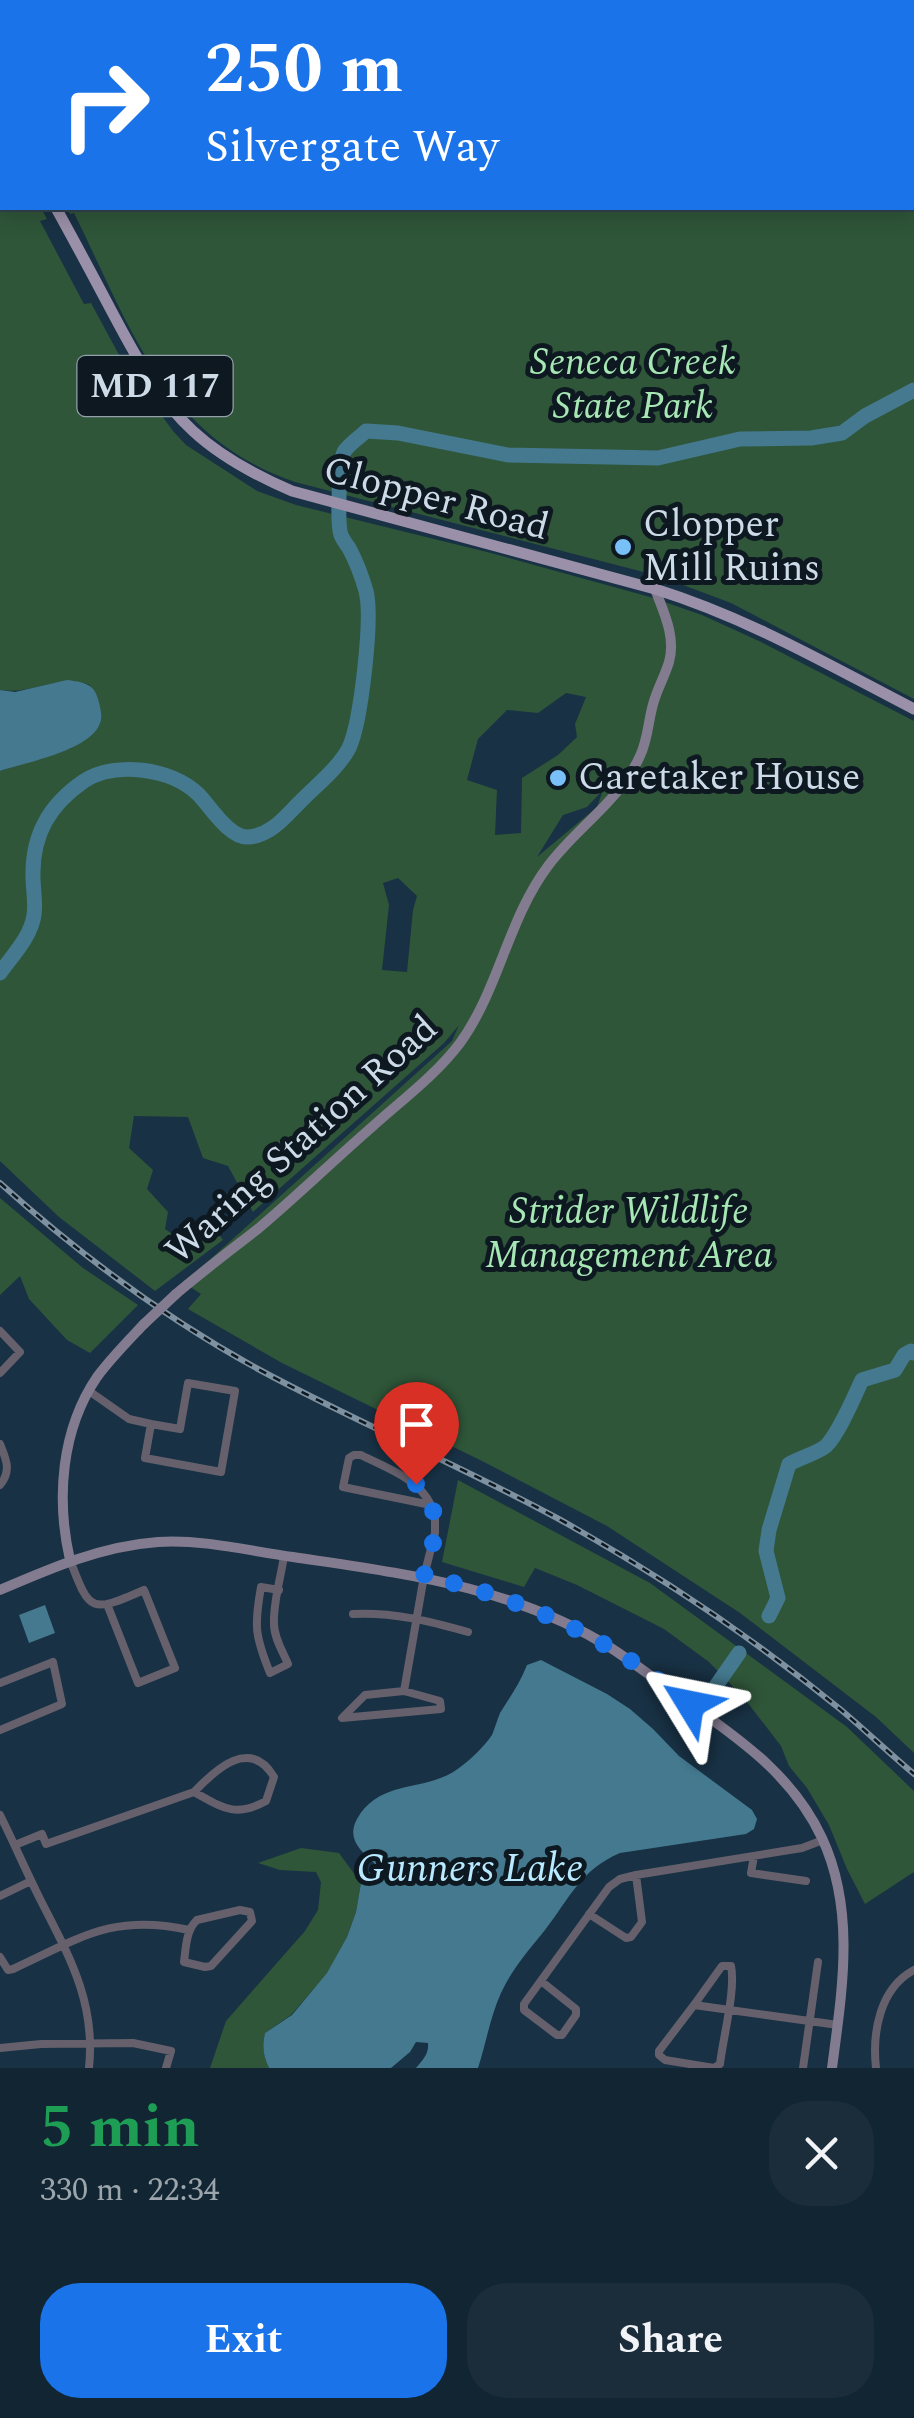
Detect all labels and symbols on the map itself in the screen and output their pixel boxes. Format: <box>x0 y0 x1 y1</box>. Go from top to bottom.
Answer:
park label: Seneca Creek State Park <box>530 334 736 436</box>
road number: MD 117 <box>78 356 232 416</box>
street label: Clopper Road <box>317 441 555 557</box>
place label: Clopper Mill Ruins <box>643 496 820 598</box>
marker: Clopper Mill Ruins <box>612 536 634 558</box>
place label: Caretaker House <box>578 749 860 807</box>
marker: Caretaker House <box>547 767 569 789</box>
street label: Waring Station Road <box>153 1001 451 1279</box>
park label: Strider Wildlife Management Area <box>485 1183 773 1285</box>
pin <box>374 1382 459 1485</box>
position arrow <box>638 1652 742 1756</box>
water label: Gunners Lake <box>357 1839 584 1900</box>

